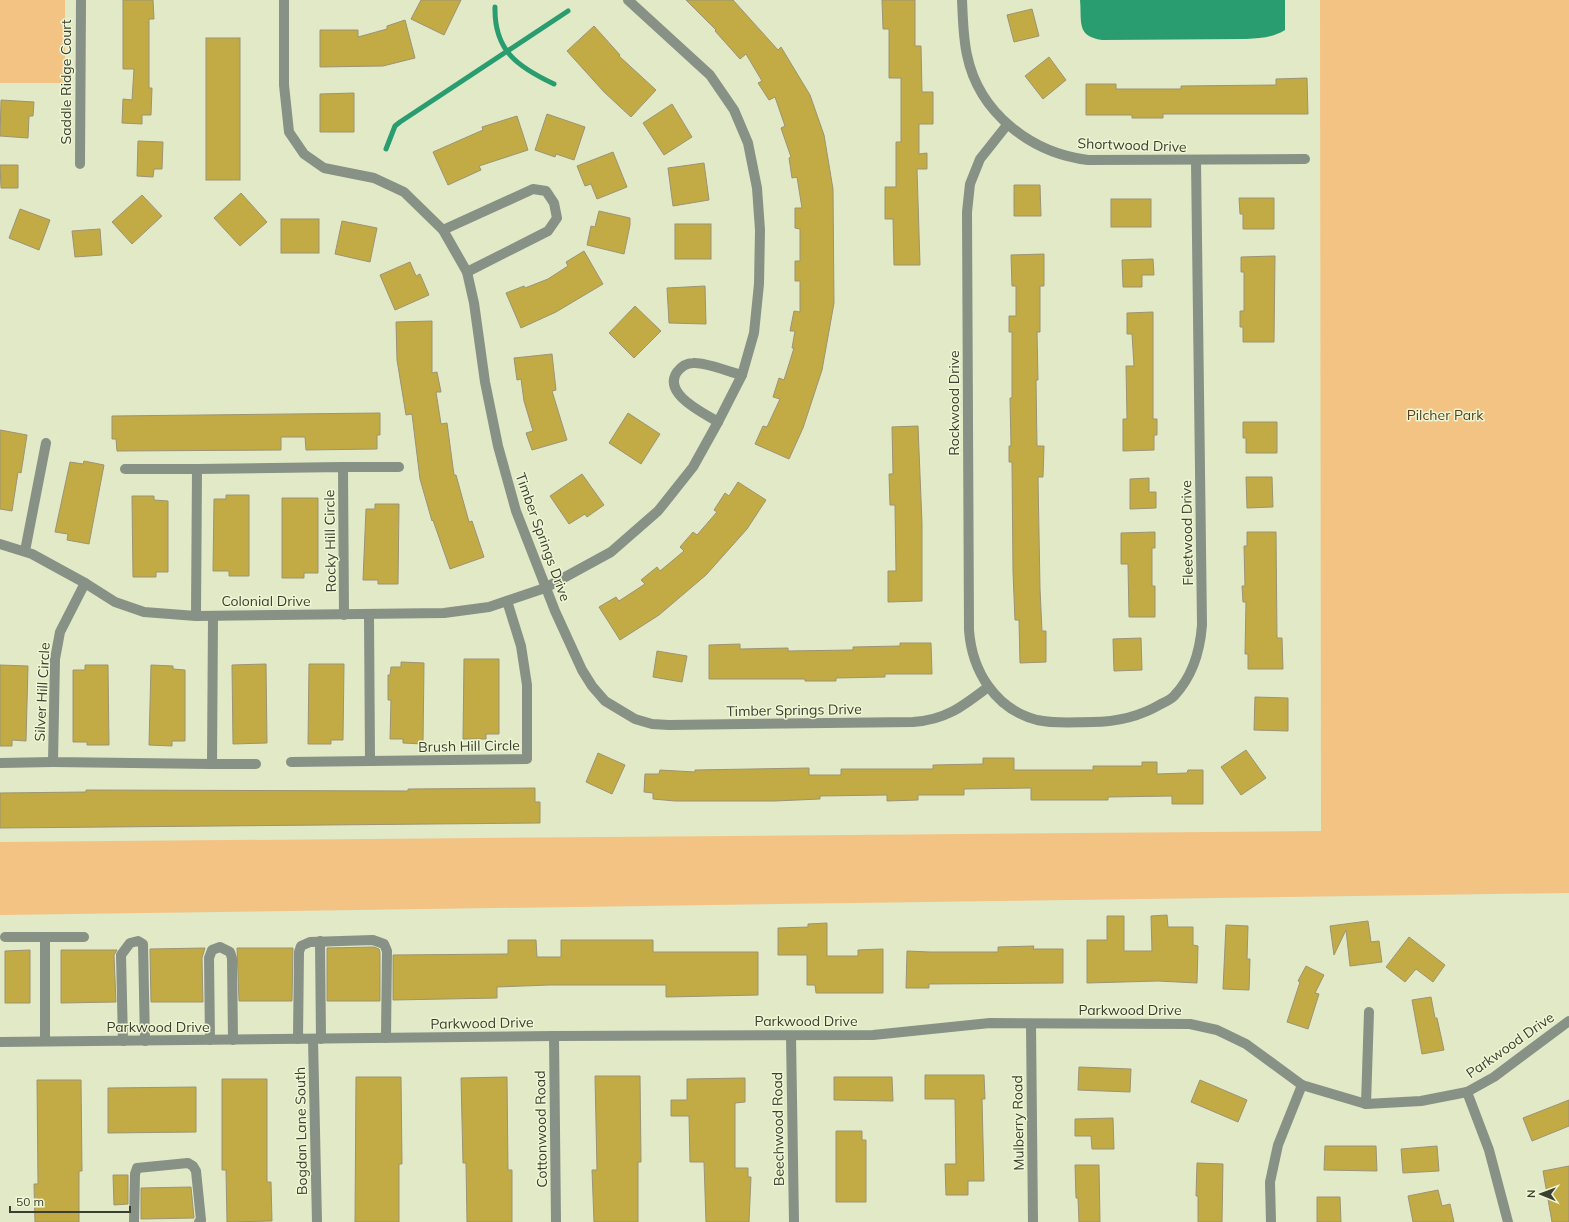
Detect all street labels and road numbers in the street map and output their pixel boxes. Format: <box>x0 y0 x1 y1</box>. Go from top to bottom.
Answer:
street label: Saddle Ridge Court <box>57 19 75 145</box>
street label: Shortwood Drive <box>1077 134 1187 156</box>
street label: Rockwood Drive <box>945 350 963 456</box>
street label: Timber Springs Drive <box>511 470 575 604</box>
street label: Fleetwood Drive <box>1177 480 1197 586</box>
street label: Rocky Hill Circle <box>320 490 340 592</box>
street label: Colonial Drive <box>221 592 311 610</box>
street label: Silver Hill Circle <box>30 642 54 742</box>
street label: Timber Springs Drive <box>726 700 862 720</box>
street label: Brush Hill Circle <box>418 736 520 756</box>
street label: Parkwood Drive <box>1078 1001 1182 1019</box>
street label: Parkwood Drive <box>1463 1008 1557 1082</box>
street label: Parkwood Drive <box>754 1012 858 1030</box>
street label: Parkwood Drive <box>430 1013 534 1033</box>
street label: Parkwood Drive <box>106 1018 210 1036</box>
street label: Bogdan Lane South <box>291 1067 311 1195</box>
street label: Cottonwood Road <box>531 1070 551 1188</box>
street label: Beechwood Road <box>768 1072 788 1186</box>
street label: Mulberry Road <box>1008 1075 1028 1171</box>

